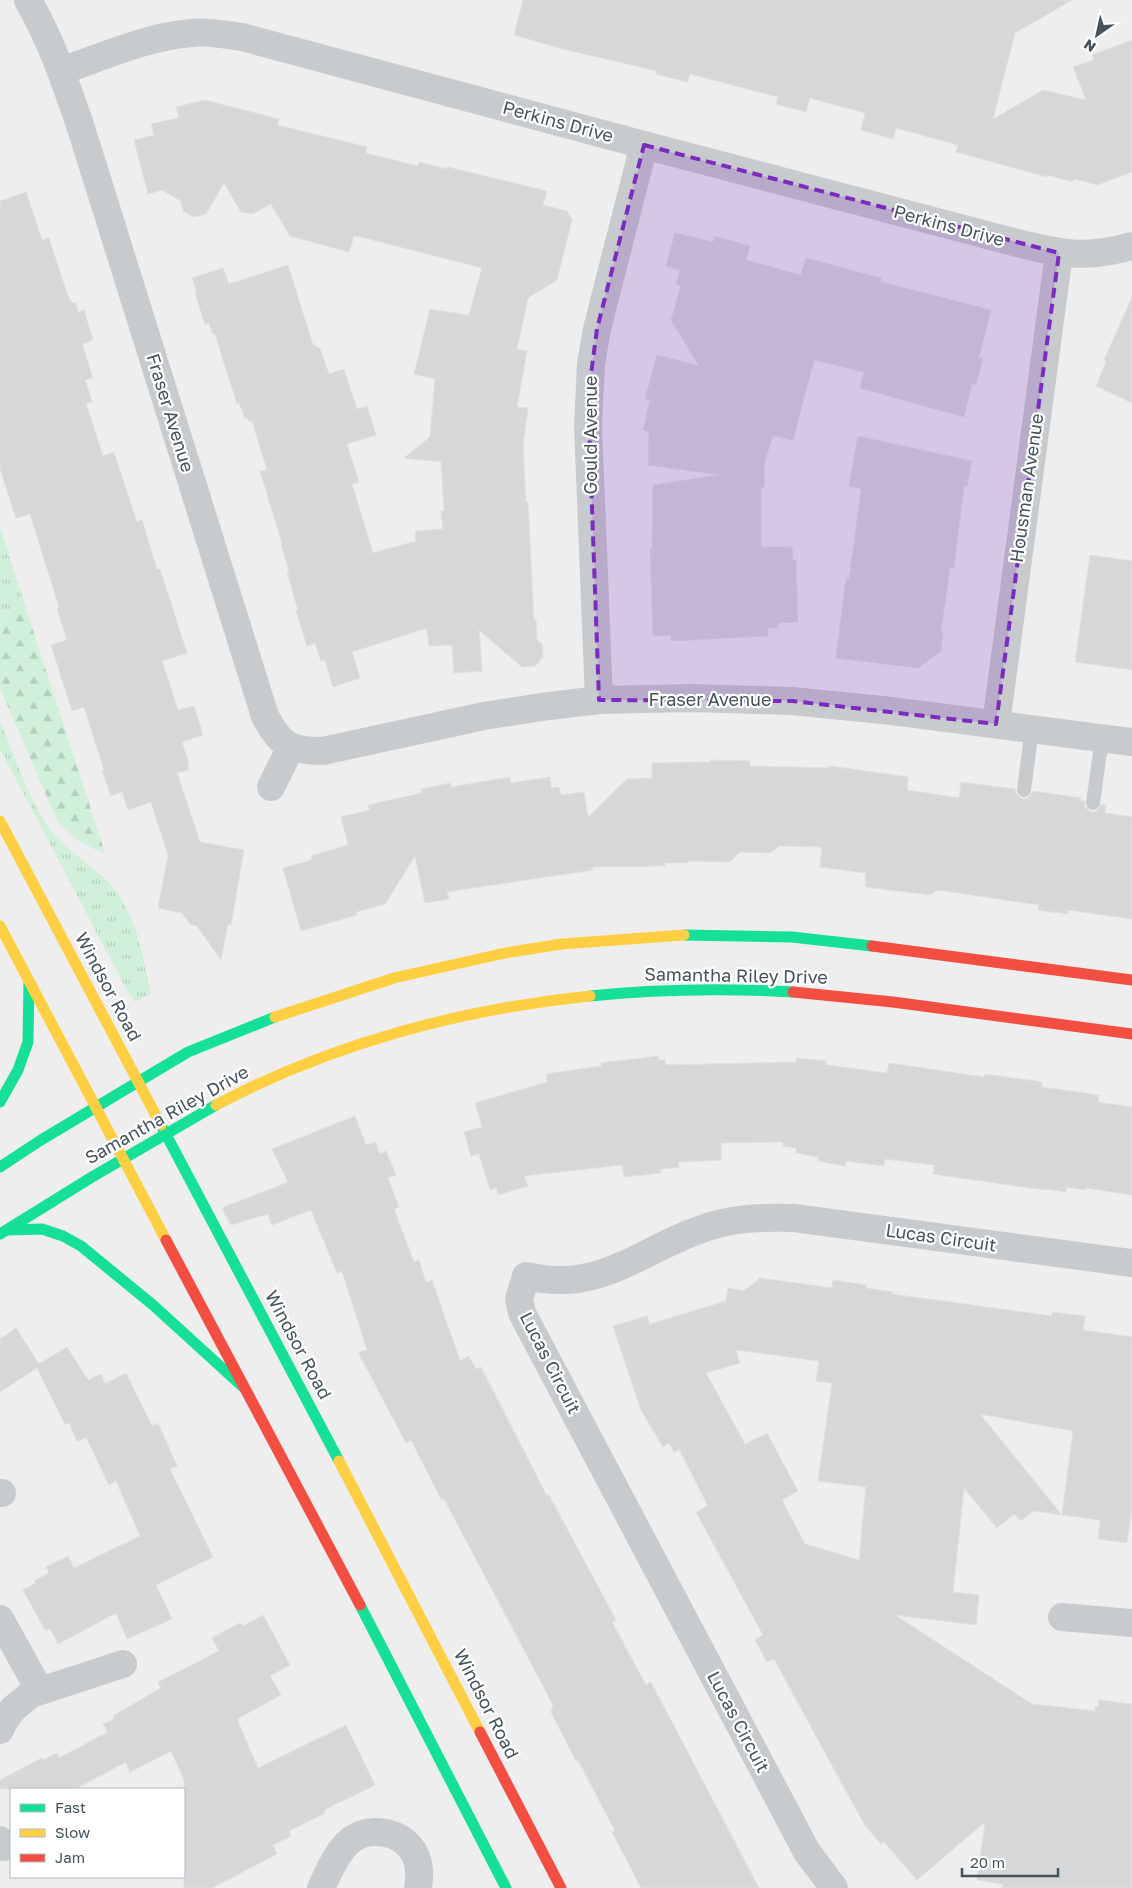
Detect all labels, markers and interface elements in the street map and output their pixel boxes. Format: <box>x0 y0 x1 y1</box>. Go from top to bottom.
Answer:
north arrow <box>1072 10 1122 60</box>
text: N <box>1080 36 1099 56</box>
street label: Perkins Drive <box>500 96 616 146</box>
street label: Perkins Drive <box>891 200 1007 250</box>
street label: Fraser Avenue <box>142 351 199 475</box>
street label: Gould Avenue <box>579 375 601 495</box>
street label: Housman Avenue <box>1005 412 1047 564</box>
street label: Fraser Avenue <box>649 688 771 710</box>
street label: Windsor Road <box>71 928 147 1045</box>
street label: Samantha Riley Drive <box>644 962 828 988</box>
street label: Samantha Riley Drive <box>81 1060 252 1168</box>
street label: Lucas Circuit <box>884 1218 998 1256</box>
street label: Windsor Road <box>261 1286 337 1403</box>
street label: Lucas Circuit <box>516 1308 586 1417</box>
street label: Windsor Road <box>450 1645 524 1762</box>
street label: Lucas Circuit <box>703 1667 775 1776</box>
legend <box>10 1788 185 1878</box>
text: Fast <box>55 1798 86 1816</box>
text: Slow <box>55 1823 90 1841</box>
scale bar <box>962 1846 1058 1878</box>
text: Jam <box>55 1848 85 1866</box>
text: 20 m <box>970 1853 1005 1871</box>

